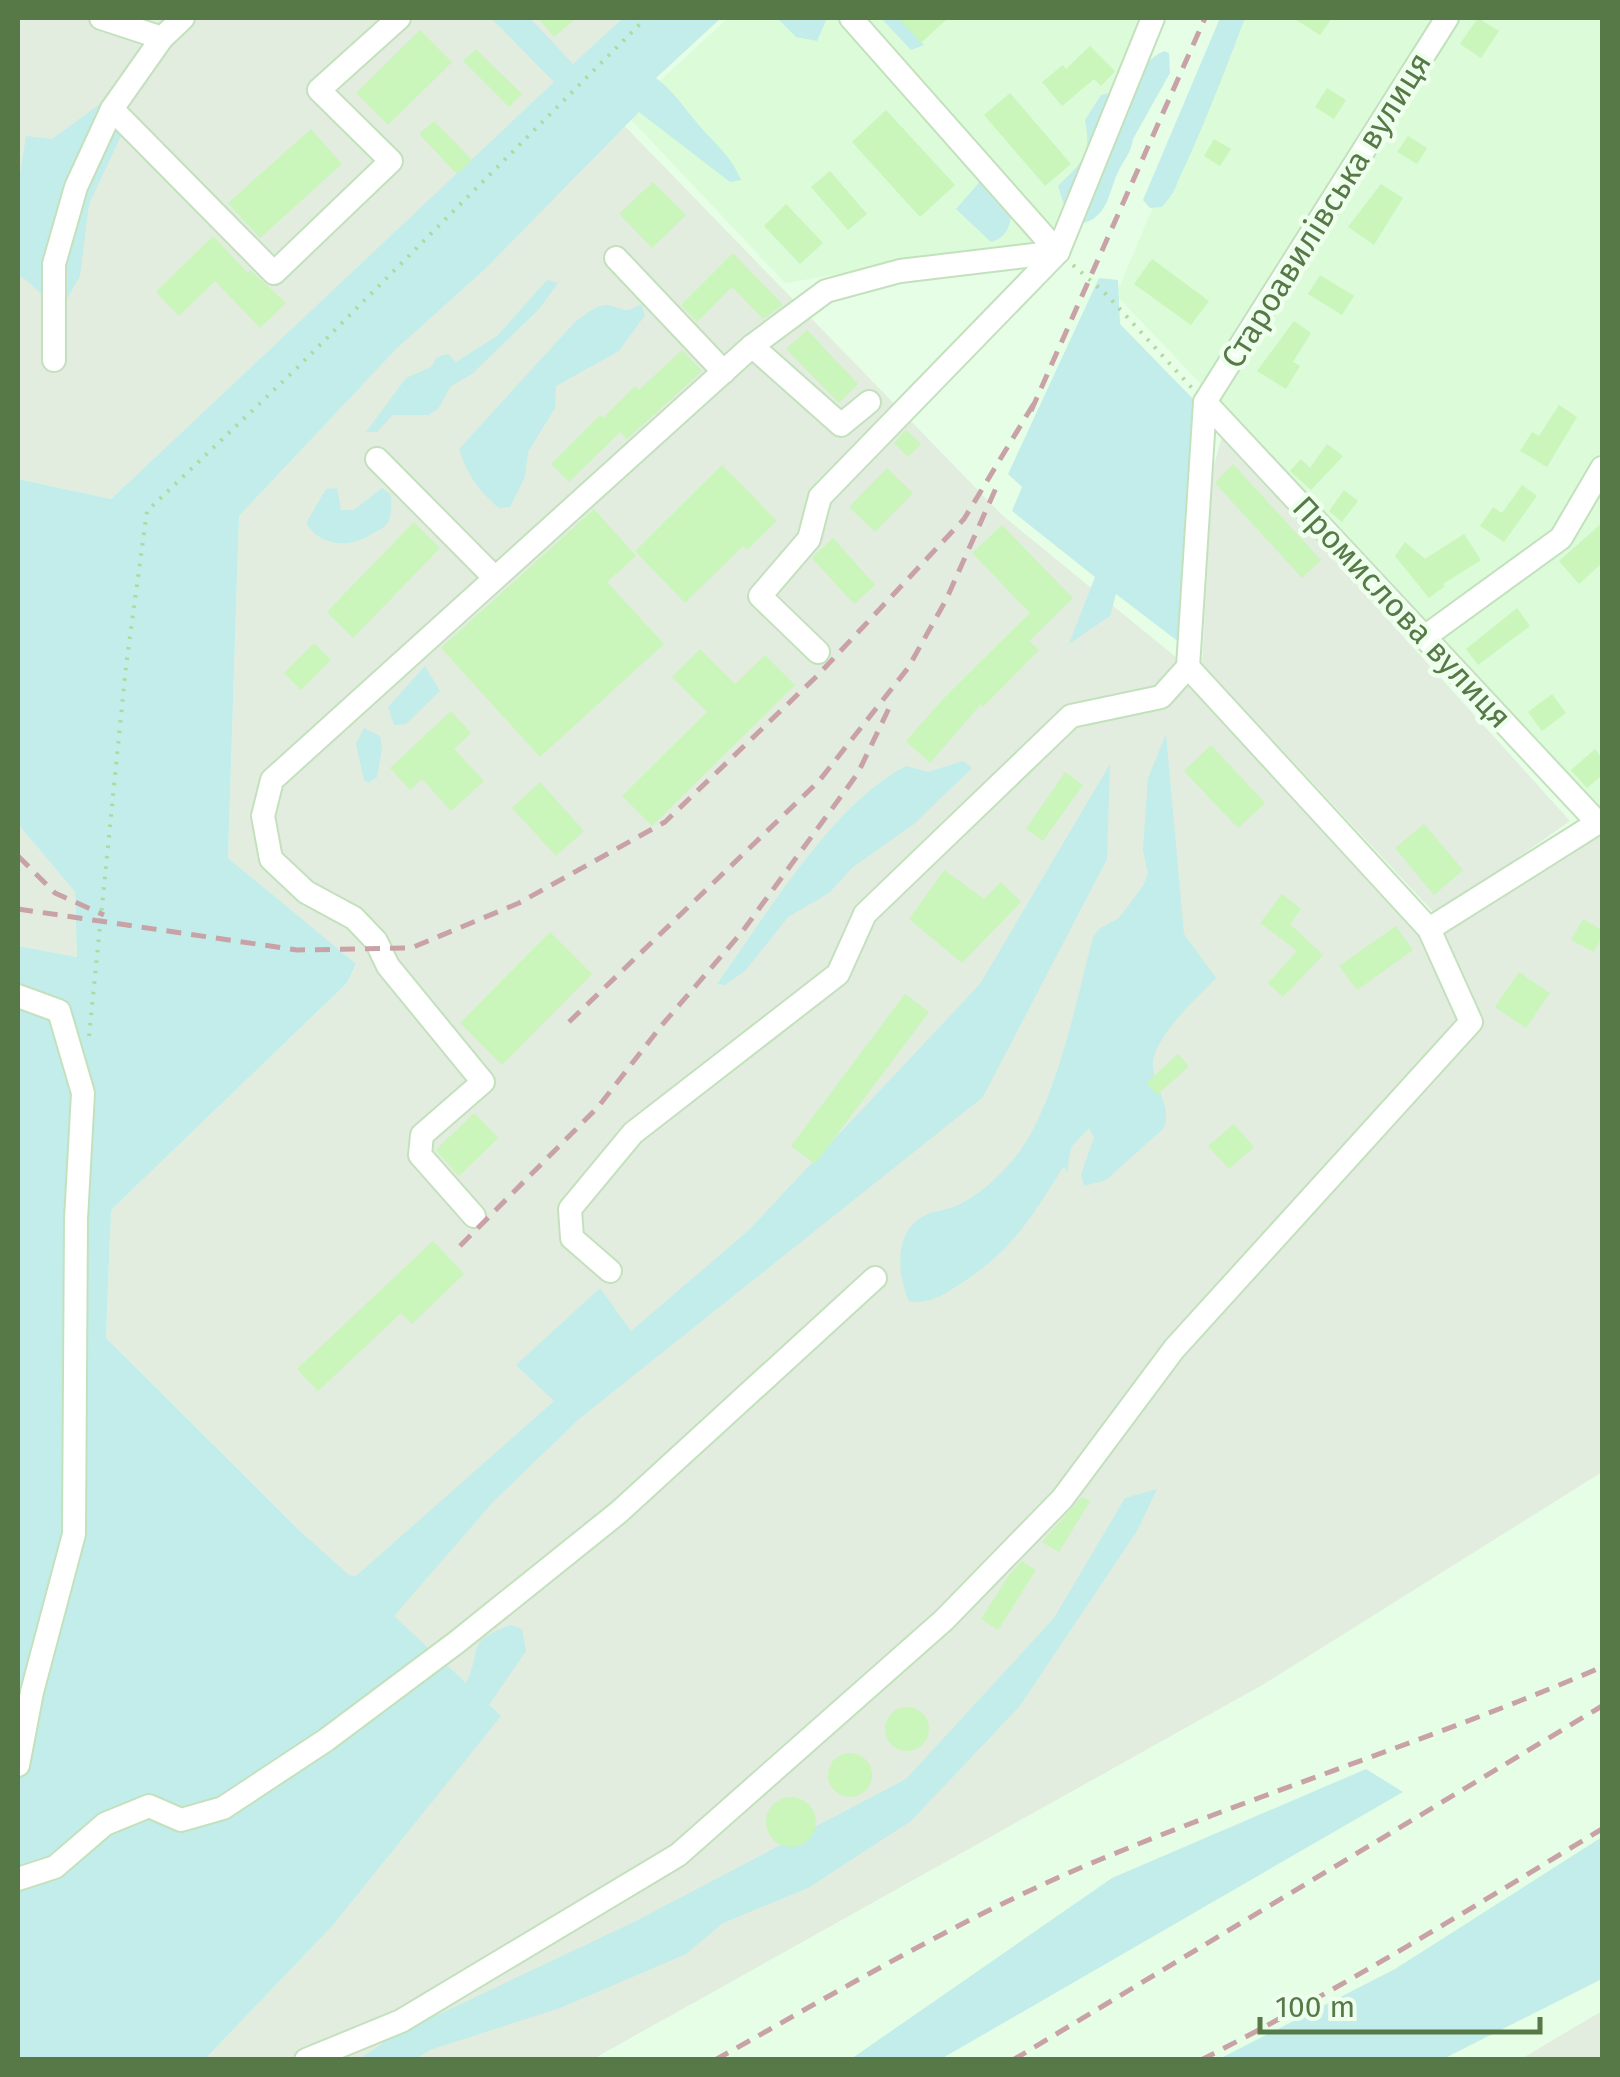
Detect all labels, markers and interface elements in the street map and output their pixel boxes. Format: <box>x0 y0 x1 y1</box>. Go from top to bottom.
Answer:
street label: Староавилівська вулиця <box>1213 45 1439 375</box>
street label: Промислова вулиця <box>1285 488 1519 736</box>
scale bar <box>1260 1972 1540 2034</box>
text: 100 m <box>1275 1989 1355 2025</box>

